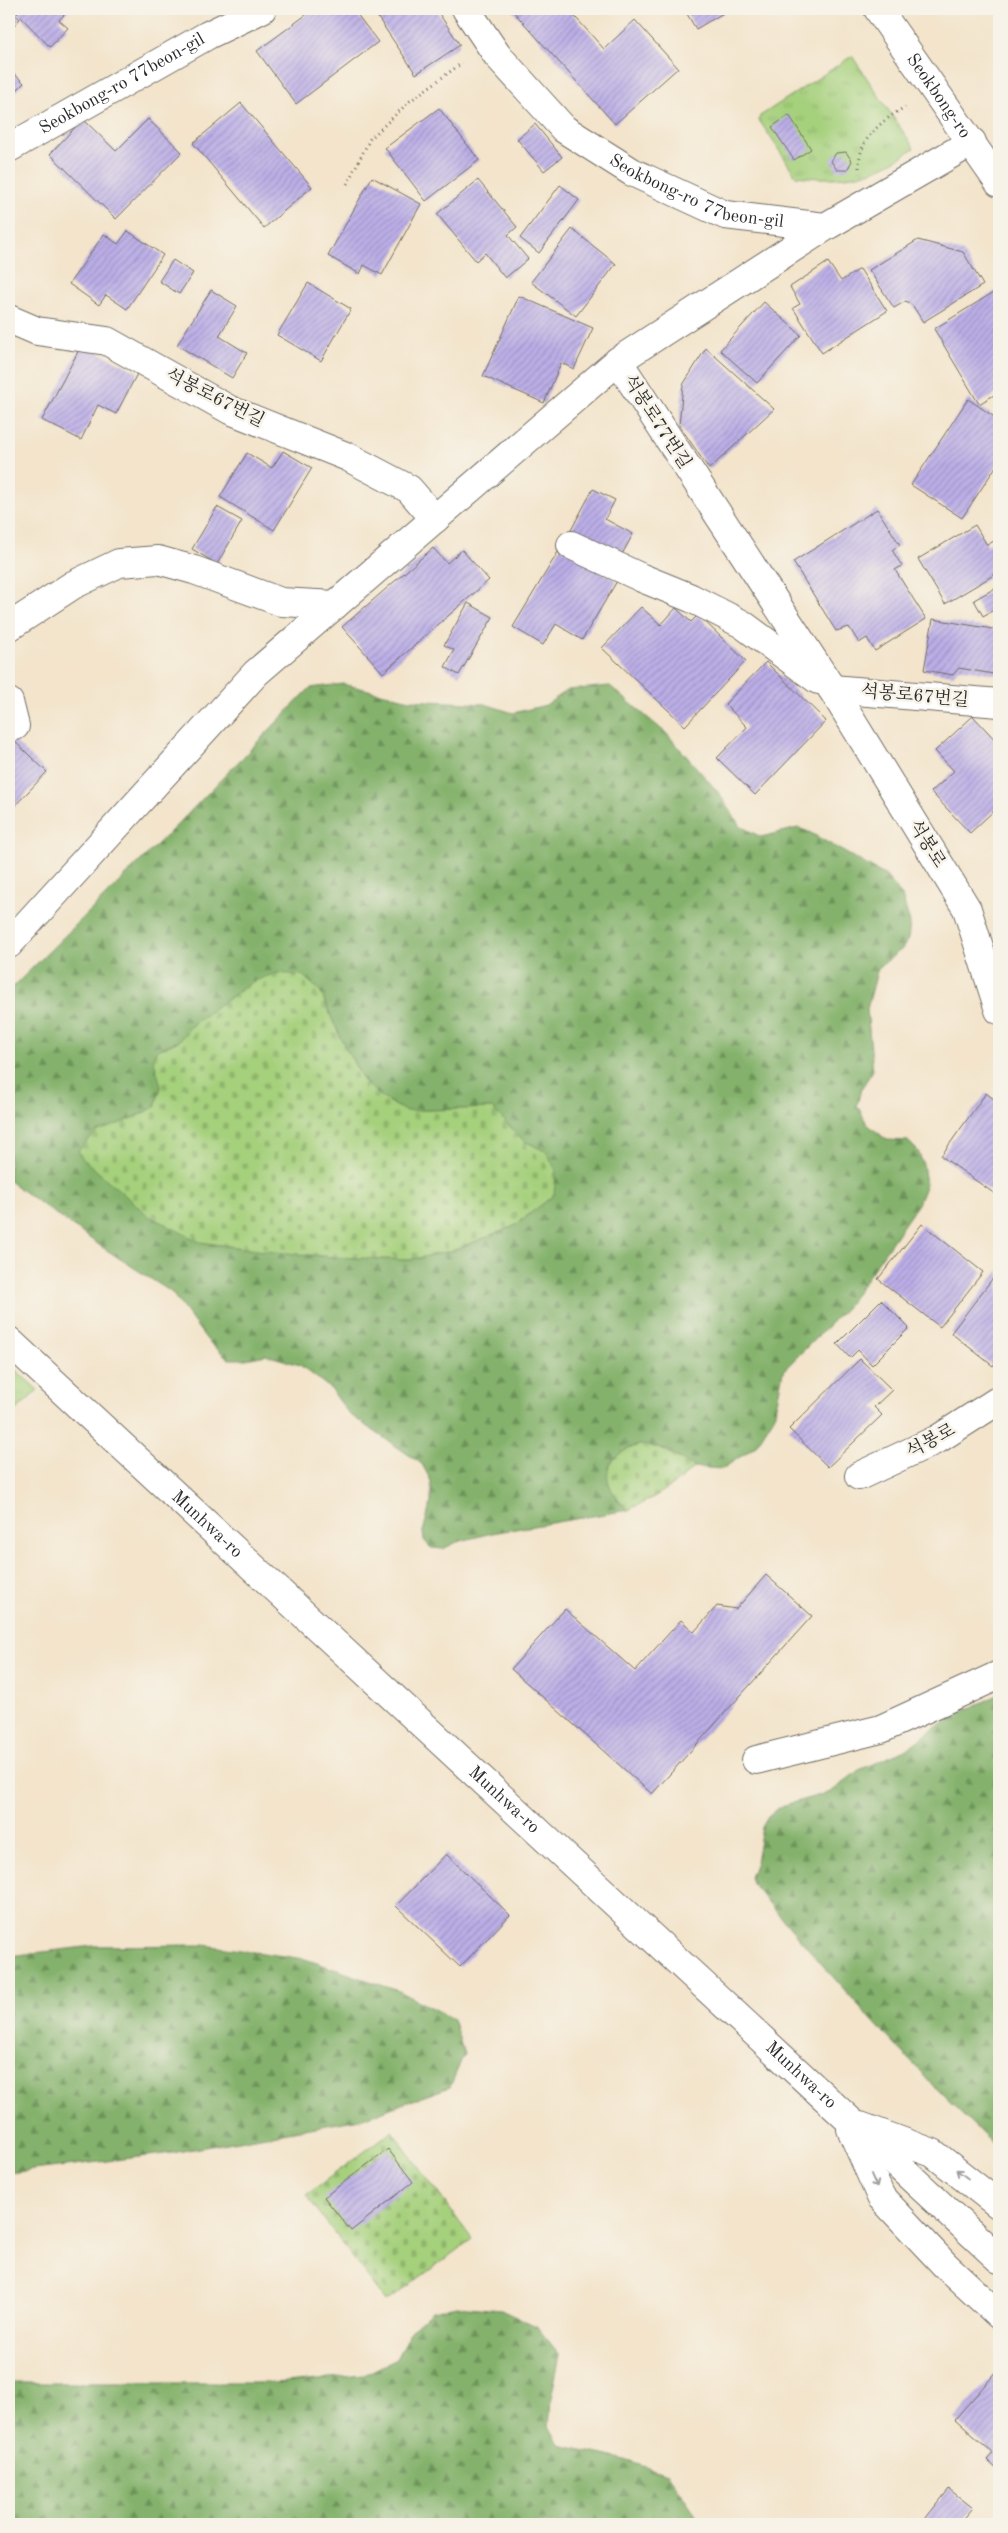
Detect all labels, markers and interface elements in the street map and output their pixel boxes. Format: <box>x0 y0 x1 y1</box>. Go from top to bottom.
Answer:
street label: Seokbong-ro 77beon-gil <box>36 30 208 138</box>
street label: Seokbong-ro <box>903 50 974 142</box>
street label: Seokbong-ro 77beon-gil <box>606 151 785 231</box>
street label: 석봉로67번길 <box>163 364 268 430</box>
street label: 석봉로77번길 <box>620 371 696 472</box>
street label: 석봉로67번길 <box>861 680 970 710</box>
street label: 석봉로 <box>906 816 950 871</box>
street label: 석봉로 <box>903 1419 958 1461</box>
street label: Munhwa-ro <box>168 1488 246 1562</box>
street label: Munhwa-ro <box>465 1763 543 1837</box>
street label: Munhwa-ro <box>762 2038 840 2112</box>
one-way arrow <box>955 2169 969 2179</box>
one-way arrow <box>869 2173 879 2188</box>

